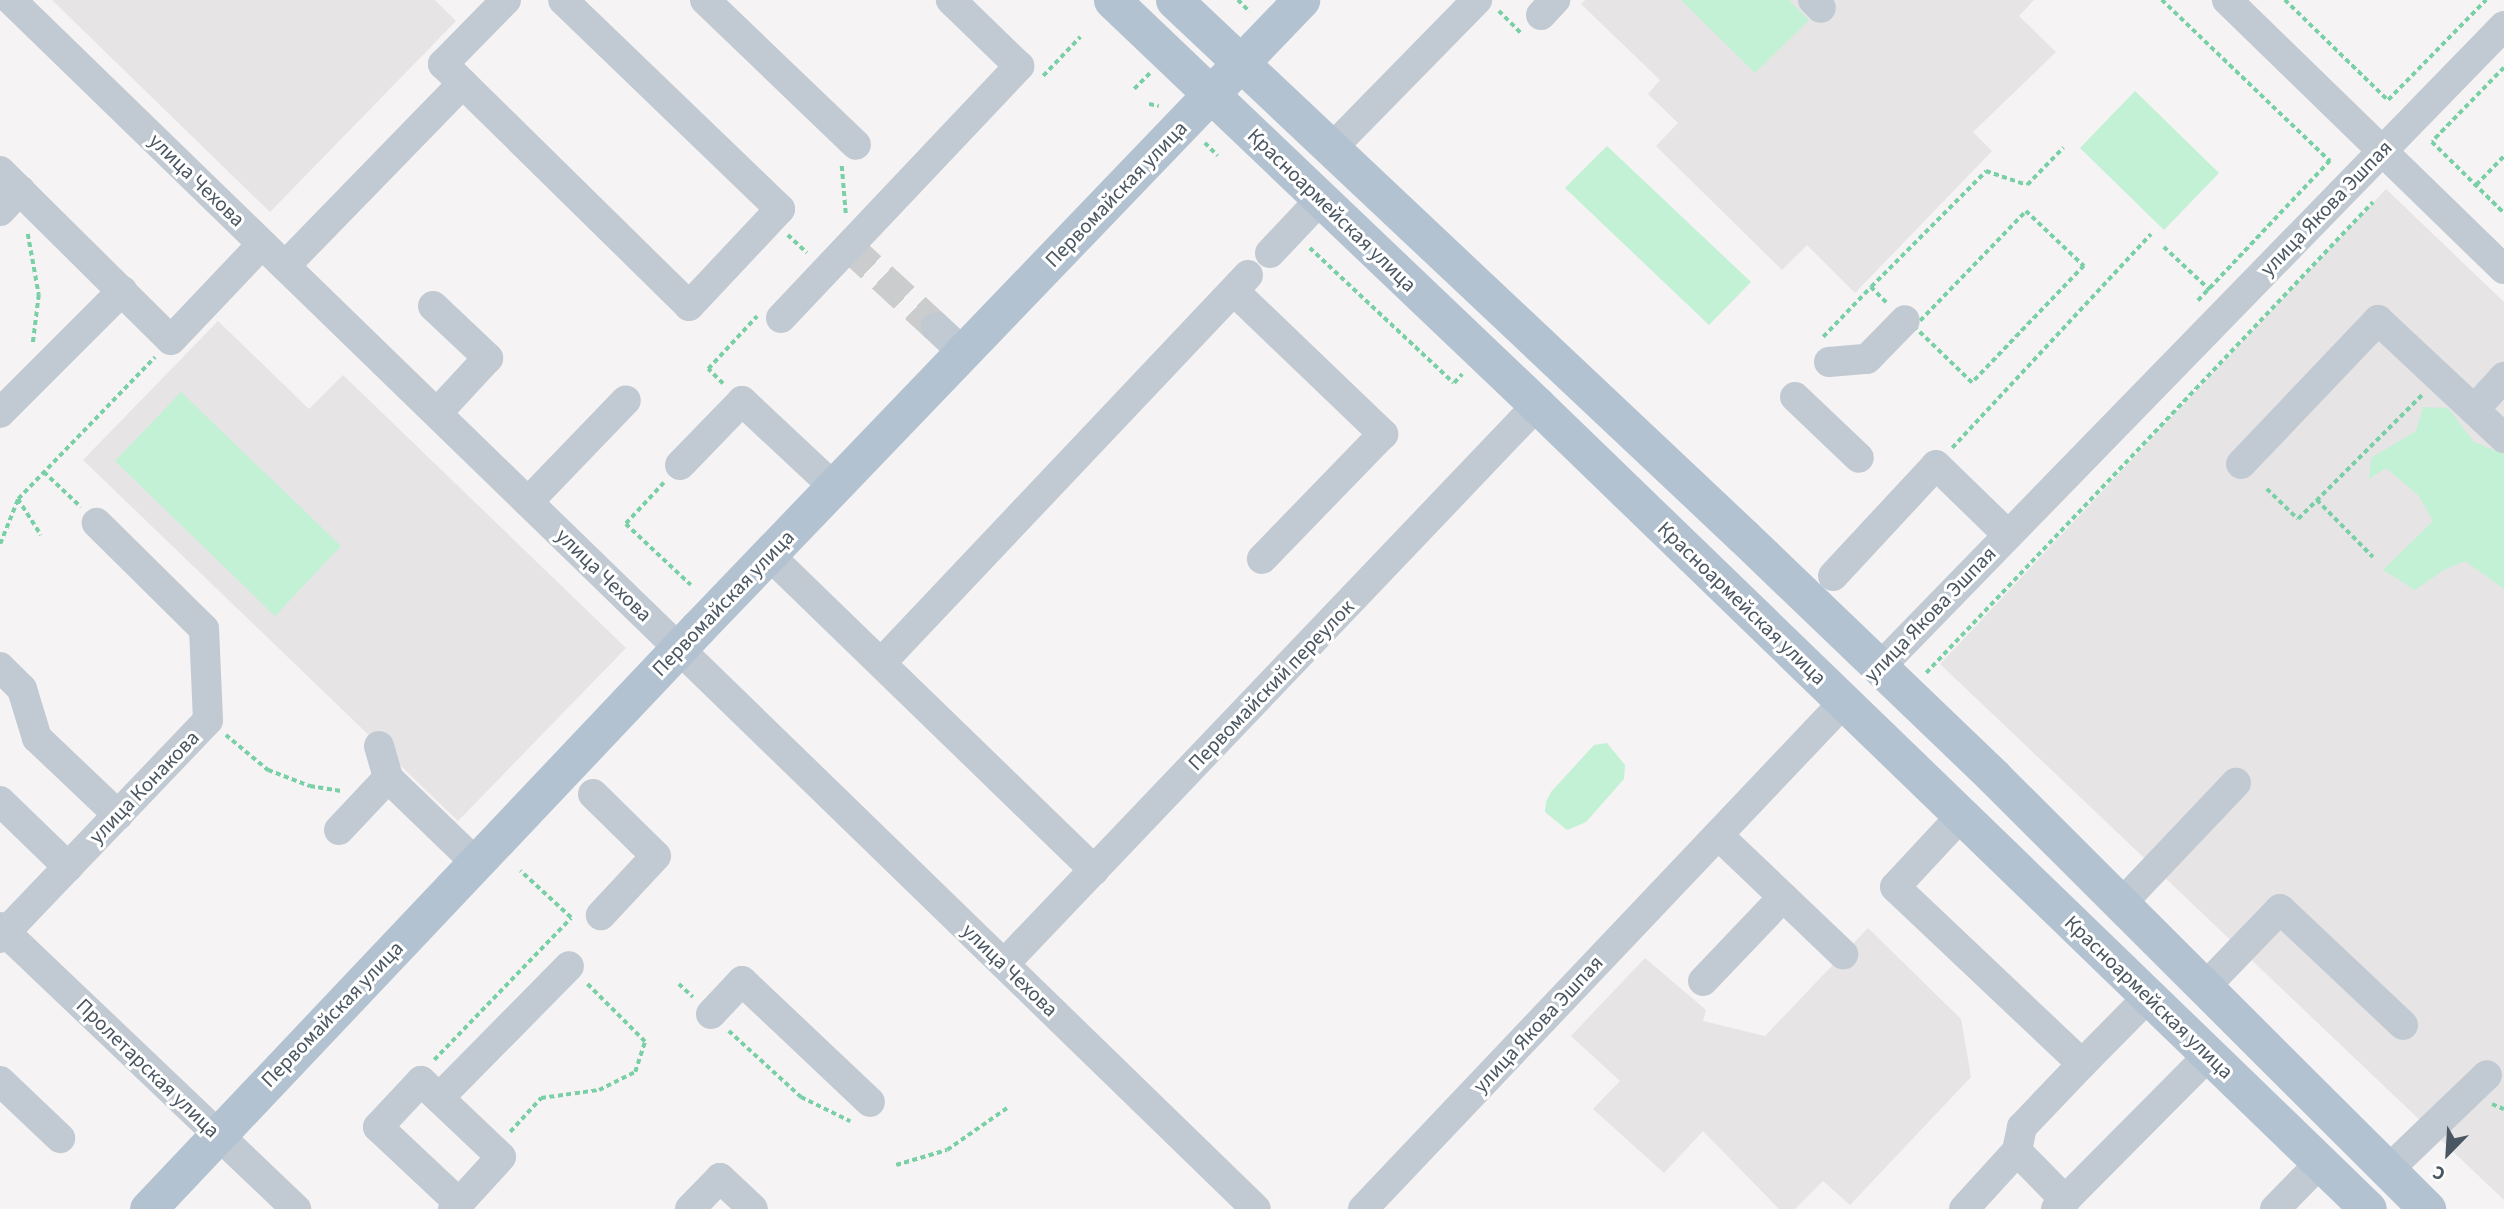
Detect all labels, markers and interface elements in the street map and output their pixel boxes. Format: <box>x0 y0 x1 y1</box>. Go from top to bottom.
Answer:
street label: Первомайская улица <box>1040 116 1192 272</box>
street label: Красноармейская улица <box>1242 123 1422 297</box>
street label: улица Чехова <box>144 128 250 232</box>
street label: улица Якова Эшпая <box>2255 135 2397 281</box>
street label: Красноармейская улица <box>1652 516 1832 690</box>
street label: улица Чехова <box>551 523 657 627</box>
street label: Первомайская улица <box>647 525 799 681</box>
street label: улица Якова Эшпая <box>1859 541 2001 687</box>
street label: Первомайский переулок <box>1183 594 1359 776</box>
street label: улица Конакова <box>84 725 204 849</box>
street label: Красноармейская улица <box>2059 910 2239 1084</box>
street label: улица Чехова <box>957 918 1063 1022</box>
street label: Первомайская улица <box>256 936 408 1092</box>
street label: улица Якова Эшпая <box>1468 950 1608 1098</box>
street label: Пролетарская улица <box>71 993 225 1143</box>
north arrow <box>2413 1118 2483 1188</box>
text: С <box>2429 1158 2450 1187</box>

